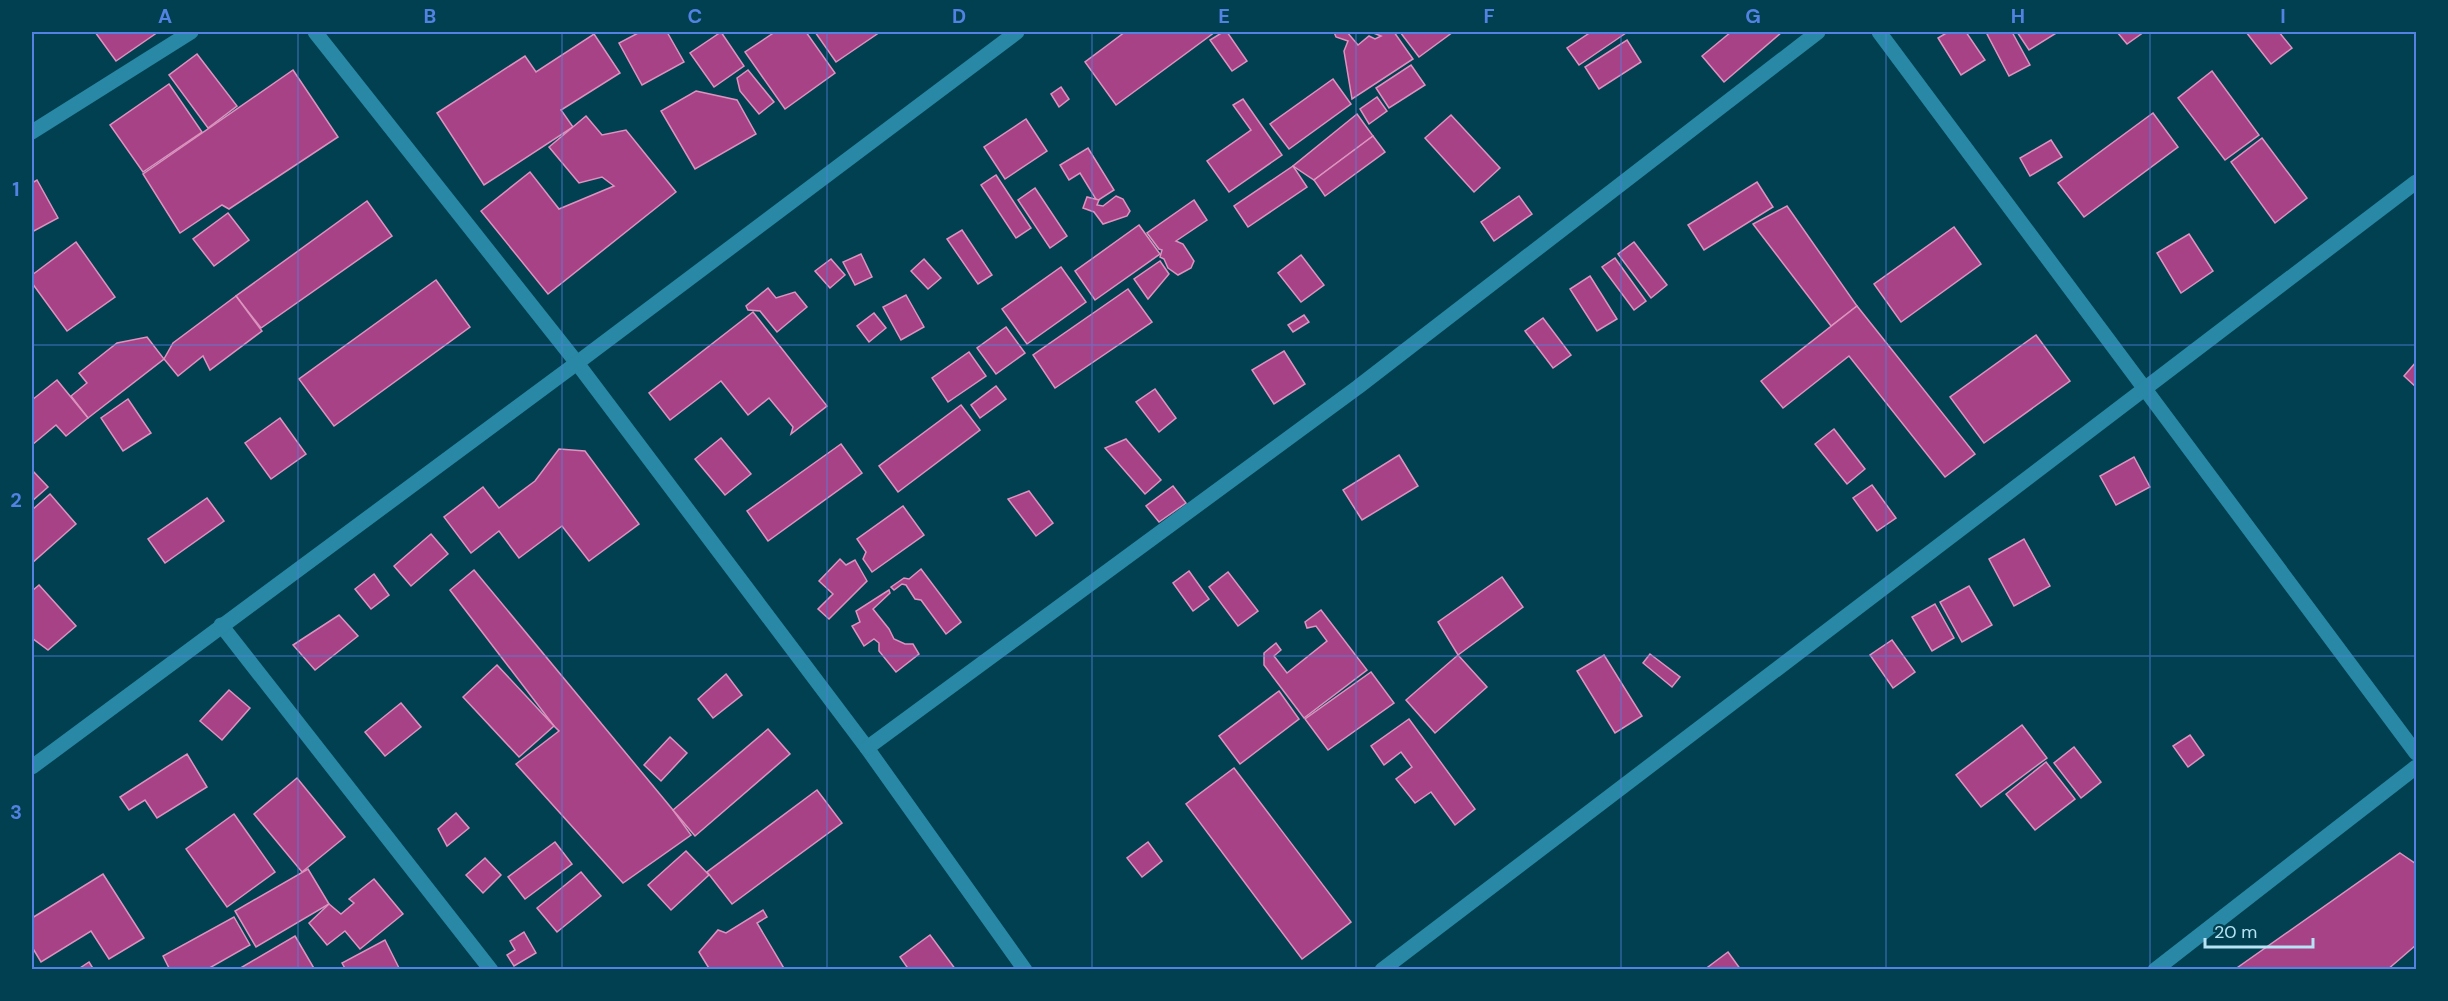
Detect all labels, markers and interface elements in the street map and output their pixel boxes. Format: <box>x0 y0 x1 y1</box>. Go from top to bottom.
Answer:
text: A <box>158 3 172 29</box>
text: B <box>424 3 436 29</box>
text: C <box>688 3 702 29</box>
text: D <box>952 3 966 29</box>
text: E <box>1218 3 1230 29</box>
text: F <box>1483 3 1495 29</box>
text: G <box>1745 3 1761 29</box>
text: H <box>2011 3 2025 29</box>
text: I <box>2280 3 2286 29</box>
text: 1 <box>12 176 20 202</box>
text: 2 <box>10 487 22 513</box>
text: 3 <box>10 799 22 825</box>
scale bar <box>2205 911 2313 949</box>
text: 20 m <box>2214 920 2257 944</box>

